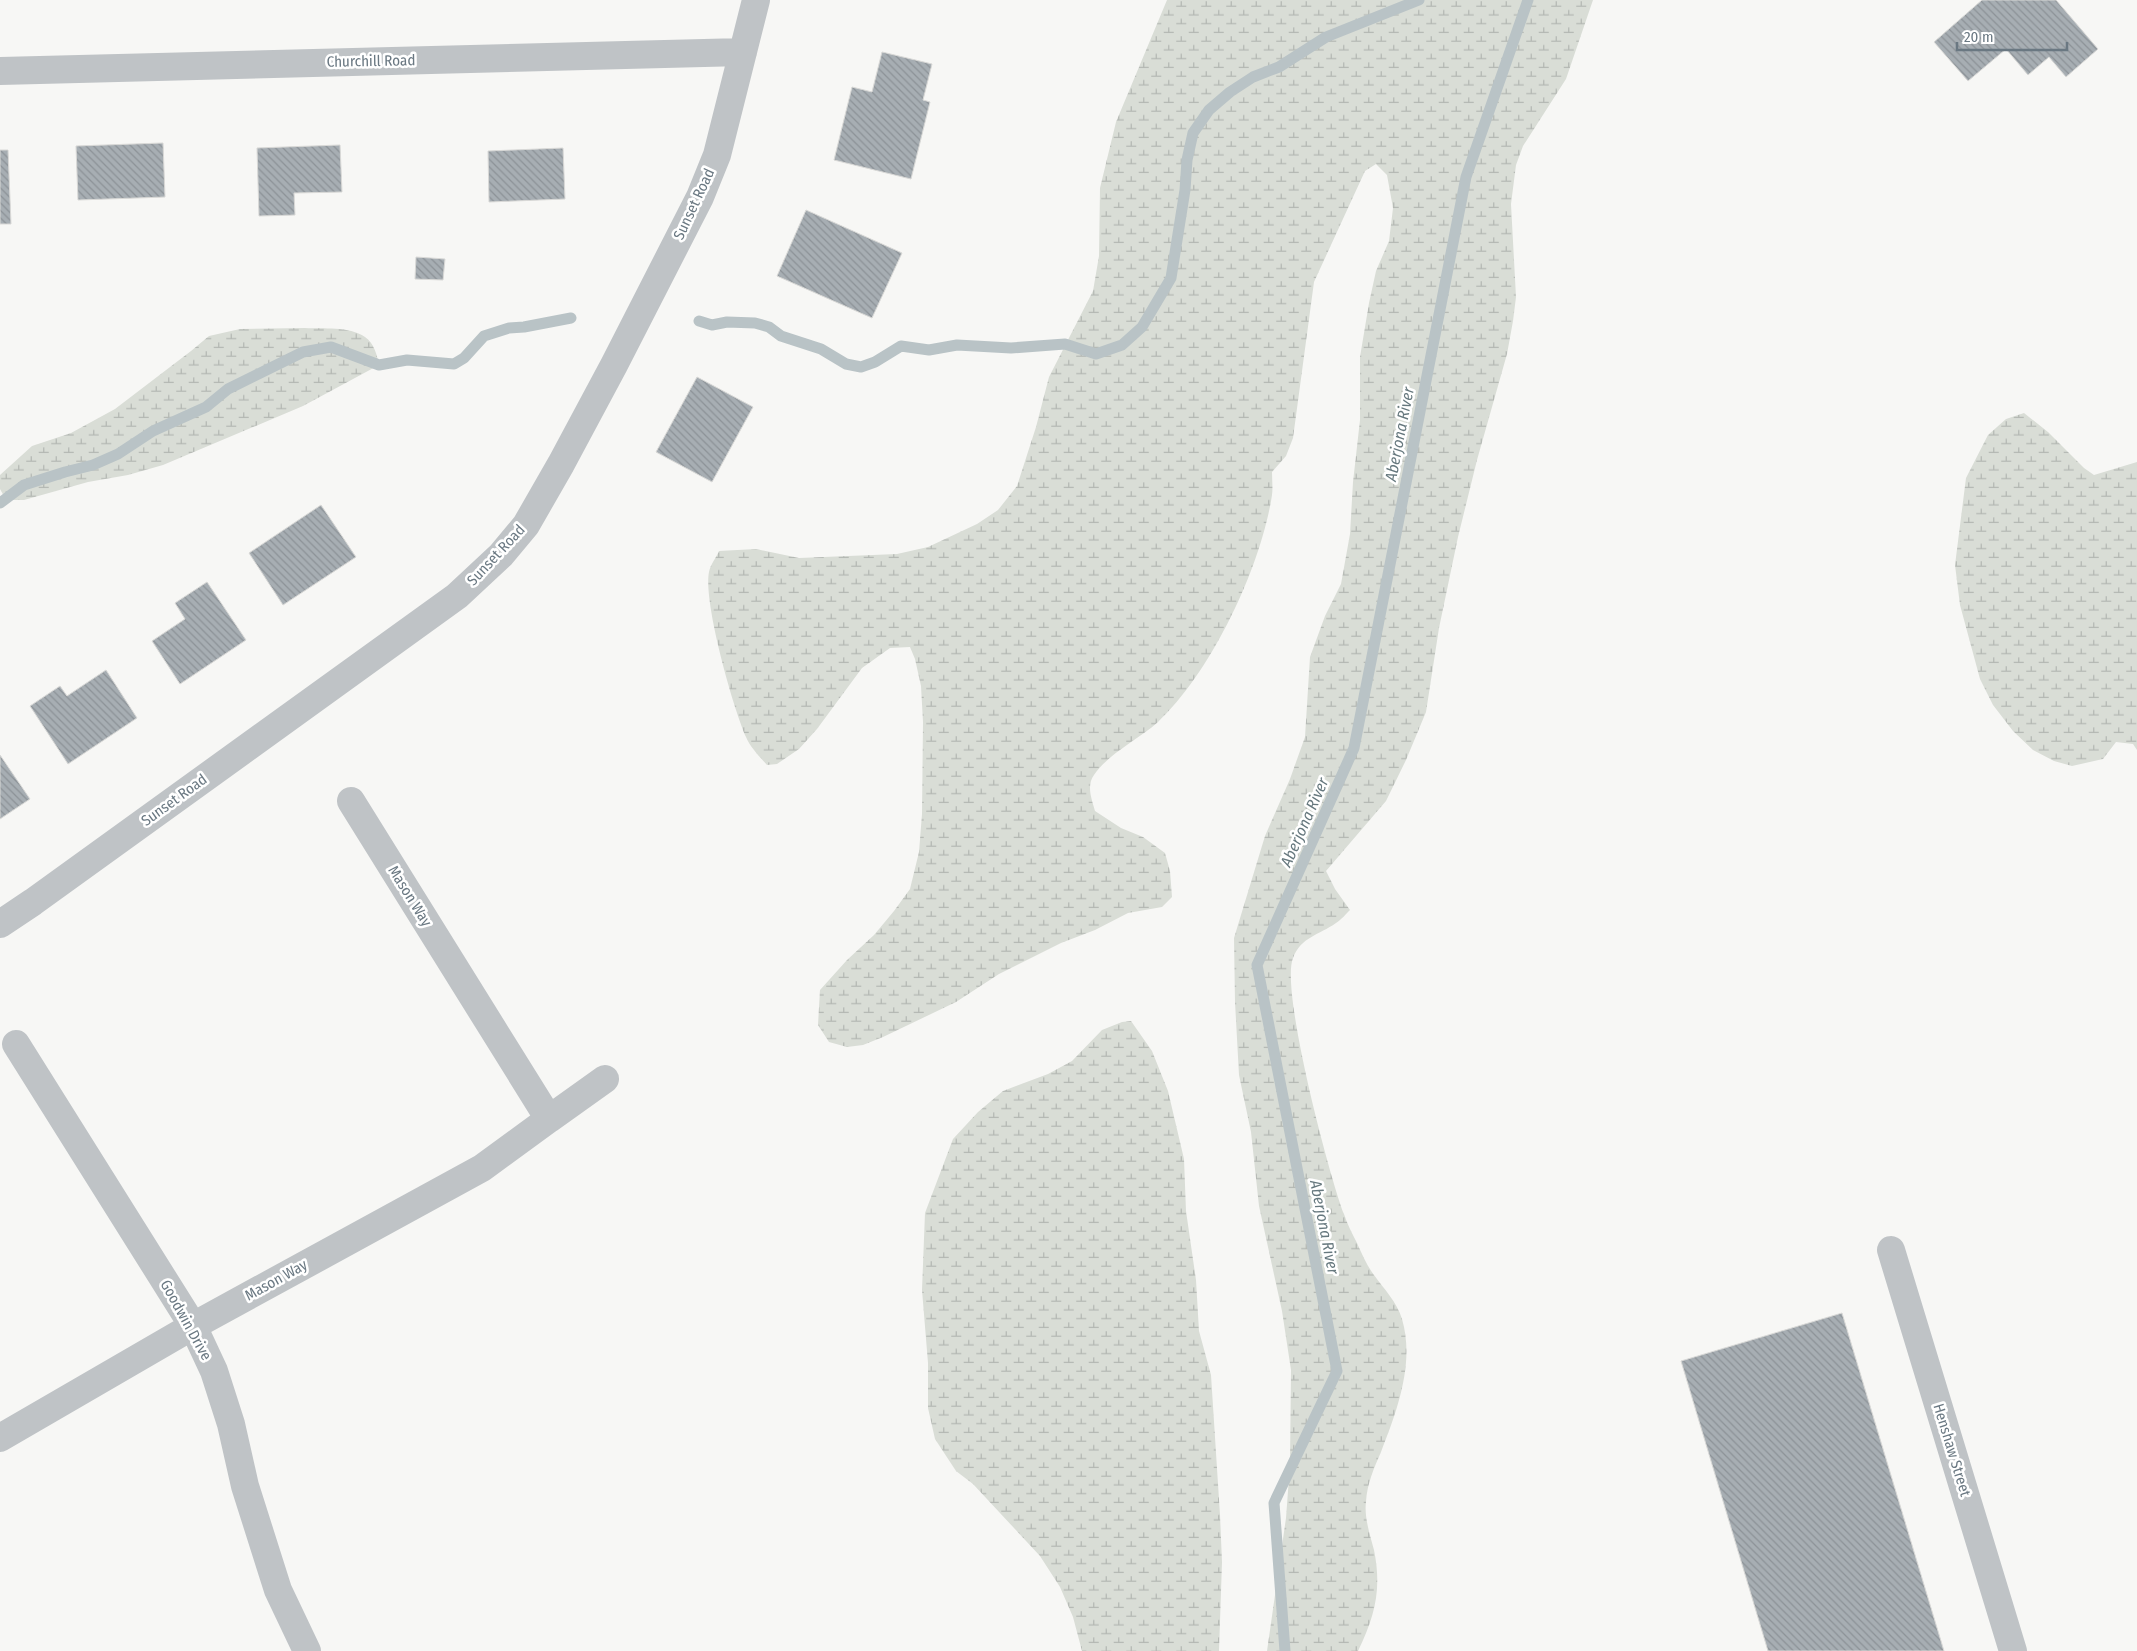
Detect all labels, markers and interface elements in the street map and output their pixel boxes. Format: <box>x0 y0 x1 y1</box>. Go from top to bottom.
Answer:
scale bar <box>1957 20 2067 52</box>
text: 20 m <box>1964 28 1994 46</box>
street label: Churchill Road <box>327 51 415 71</box>
street label: Sunset Road <box>670 166 718 242</box>
water label: Aberjona River <box>1381 385 1418 484</box>
street label: Sunset Road <box>463 521 529 589</box>
street label: Sunset Road <box>138 770 210 830</box>
water label: Aberjona River <box>1276 774 1333 871</box>
street label: Mason Way <box>384 862 436 930</box>
water label: Aberjona River <box>1306 1177 1343 1276</box>
street label: Mason Way <box>242 1255 310 1304</box>
street label: Goodwin Drive <box>157 1277 215 1363</box>
street label: Henshaw Street <box>1929 1401 1975 1499</box>

